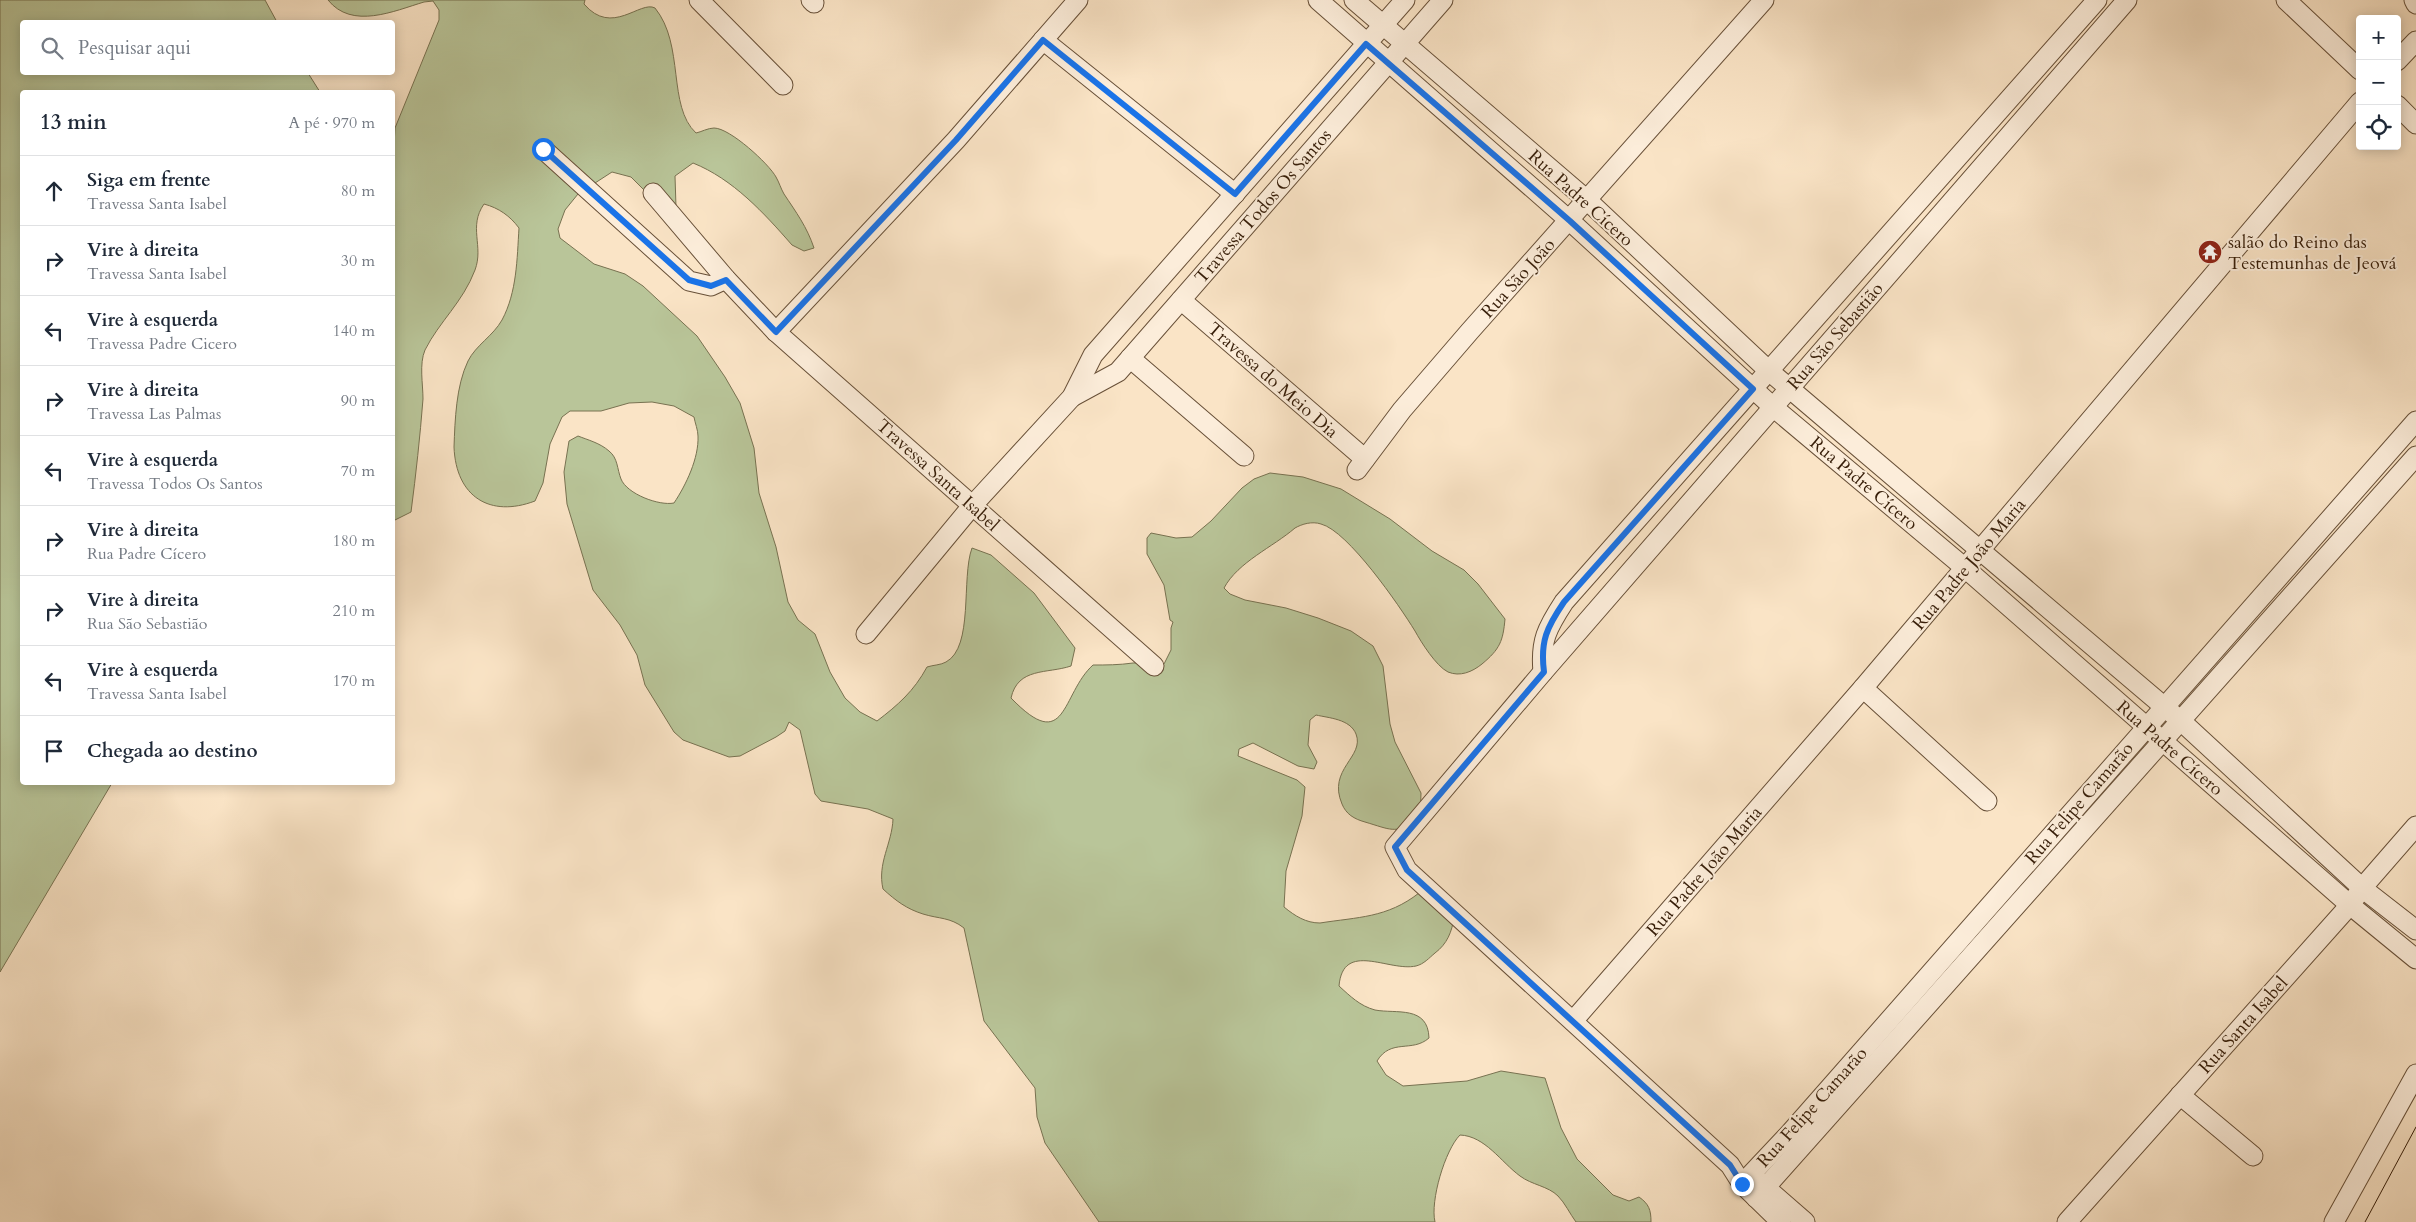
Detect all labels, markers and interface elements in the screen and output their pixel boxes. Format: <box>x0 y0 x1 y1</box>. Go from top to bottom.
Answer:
map controls <box>2356 15 2401 150</box>
button: + <box>2356 15 2401 60</box>
search box <box>20 20 395 75</box>
icon: search <box>38 34 66 62</box>
text: Pesquisar aqui <box>78 35 191 61</box>
button: − <box>2356 60 2401 105</box>
button: locate <box>2356 105 2401 150</box>
text: 13 min <box>40 108 107 137</box>
text: A pé · 970 m <box>288 112 375 134</box>
street label: Travessa Todos Os Santos <box>1189 124 1338 289</box>
route start <box>532 138 555 161</box>
street label: Rua Padre Cícero <box>1522 144 1639 253</box>
text: Siga em frente <box>87 167 211 193</box>
icon: ahead <box>40 177 68 205</box>
text: 80 m <box>341 180 375 202</box>
text: Travessa Santa Isabel <box>87 193 227 215</box>
place label: salão do Reino das Testemunhas de Jeová <box>2228 230 2397 276</box>
street label: Rua São João <box>1476 233 1561 324</box>
text: Vire à direita <box>87 237 199 263</box>
temple icon: salão do Reino das Testemunhas de Jeová <box>2197 239 2223 265</box>
icon: right <box>40 247 68 275</box>
text: 30 m <box>341 250 375 272</box>
text: Travessa Santa Isabel <box>87 263 227 285</box>
street label: Rua São Sebastião <box>1782 277 1889 396</box>
text: Vire à esquerda <box>87 307 218 333</box>
icon: left <box>40 317 68 345</box>
street label: Travessa do Meio Dia <box>1202 317 1344 444</box>
text: 140 m <box>333 320 375 342</box>
text: Travessa Padre Cicero <box>87 333 237 355</box>
text: Vire à direita <box>87 377 199 403</box>
icon: right <box>40 387 68 415</box>
text: 90 m <box>341 390 375 412</box>
text: Travessa Las Palmas <box>87 403 221 425</box>
street label: Travessa Santa Isabel <box>871 413 1005 538</box>
street label: Rua Padre Cícero <box>1804 431 1923 536</box>
text: Vire à esquerda <box>87 447 218 473</box>
icon: left <box>40 457 68 485</box>
text: 70 m <box>341 460 375 482</box>
text: Travessa Todos Os Santos <box>87 473 263 495</box>
street label: Rua Padre João Maria <box>1907 493 2032 636</box>
text: Vire à direita <box>87 517 199 543</box>
icon: right <box>40 527 68 555</box>
text: 180 m <box>333 530 375 552</box>
text: Rua Padre Cícero <box>87 543 206 565</box>
text: Vire à direita <box>87 587 199 613</box>
icon: right <box>40 597 68 625</box>
text: 210 m <box>333 600 375 622</box>
text: Rua São Sebastião <box>87 613 207 635</box>
text: Vire à esquerda <box>87 657 218 683</box>
icon: left <box>40 667 68 695</box>
text: 170 m <box>333 670 375 692</box>
text: Travessa Santa Isabel <box>87 683 227 705</box>
street label: Rua Padre Cícero <box>2111 695 2229 802</box>
icon: arrive <box>40 737 68 765</box>
street label: Rua Felipe Camarão <box>2019 737 2140 870</box>
text: Chegada ao destino <box>87 738 258 764</box>
street label: Rua Padre João Maria <box>1641 801 1768 942</box>
street label: Rua Santa Isabel <box>2193 971 2294 1079</box>
street label: Rua Felipe Camarão <box>1751 1041 1873 1173</box>
route end <box>1731 1173 1754 1196</box>

